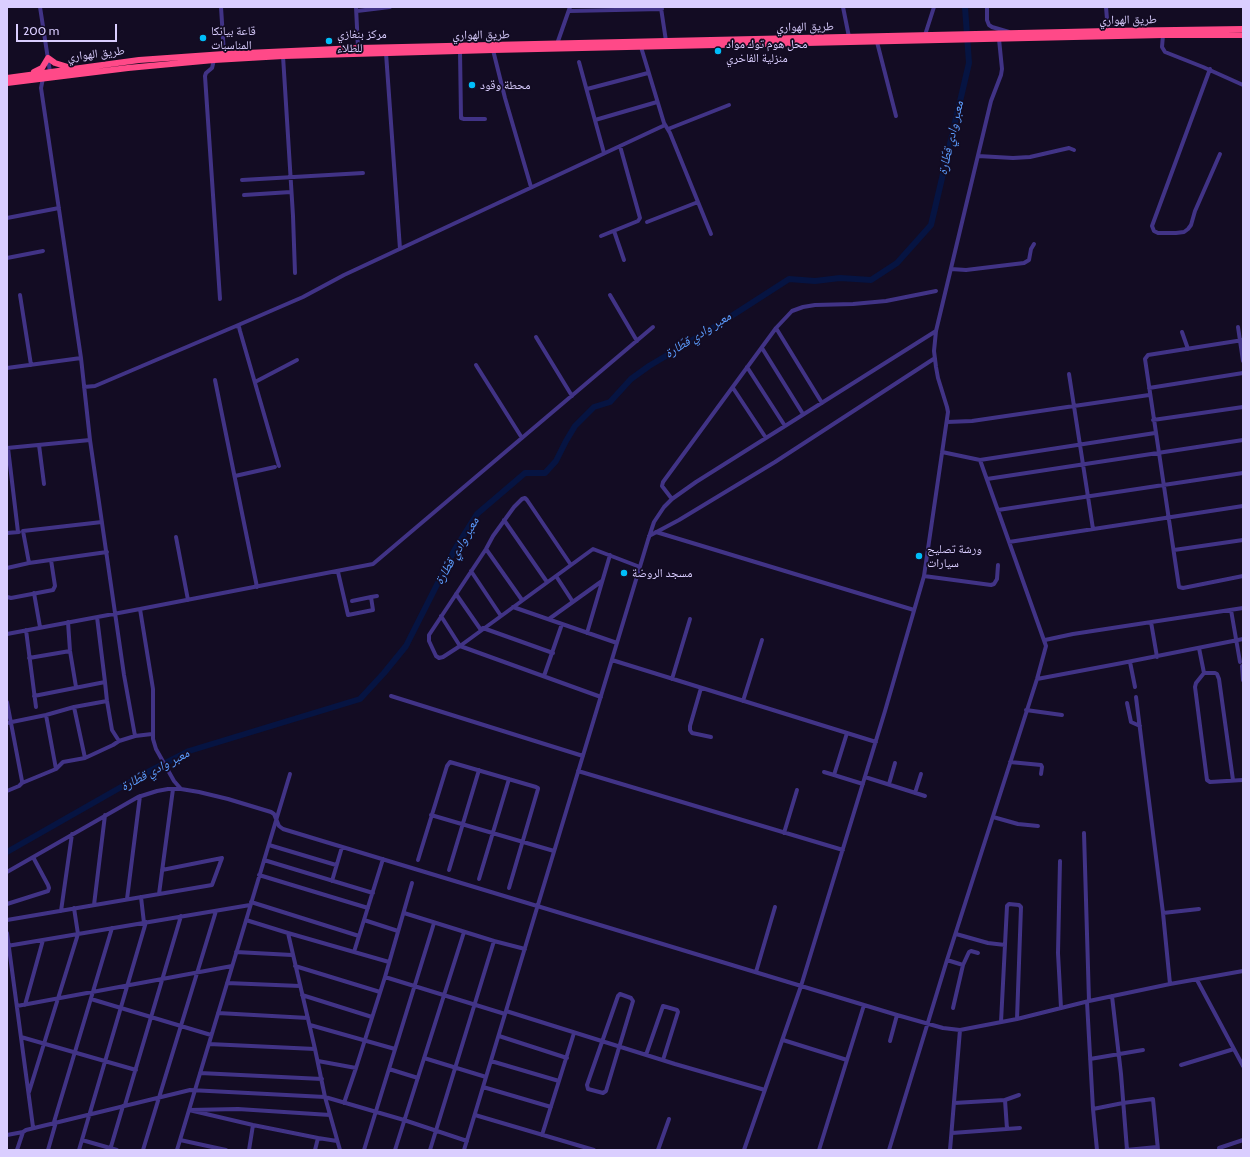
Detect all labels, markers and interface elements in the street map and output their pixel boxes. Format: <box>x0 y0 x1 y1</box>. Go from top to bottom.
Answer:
street label: طريق الهواري <box>1099 12 1157 28</box>
scale bar <box>18 16 119 42</box>
street label: طريق الهواري <box>776 19 834 35</box>
text: 200 m <box>23 23 59 38</box>
place label: قاعة بيانكا المناسبات <box>211 24 256 52</box>
place label: مركز بنغازي للطلاء <box>337 27 387 55</box>
street label: طريق الهواري <box>452 27 510 43</box>
marker: قاعة بيانكا المناسبات <box>198 33 208 43</box>
marker: مركز بنغازي للطلاء <box>324 36 334 46</box>
place label: محل هوم توك مواد منزلية الفاخري <box>726 37 808 65</box>
street label: طريق الهواري <box>66 43 126 65</box>
marker: محل هوم توك مواد منزلية الفاخري <box>713 46 723 56</box>
place label: محطة وقود <box>480 78 530 92</box>
marker: محطة وقود <box>467 80 477 90</box>
water label: معبر وادي قطّارة <box>935 99 967 177</box>
water label: معبر وادي قطّارة <box>662 308 734 362</box>
water label: معبر وادي قطّارة <box>431 514 483 588</box>
place label: ورشة تصليح سيارات <box>927 542 982 570</box>
marker: ورشة تصليح سيارات <box>914 551 924 561</box>
place label: مسجد الروضة <box>632 566 693 580</box>
marker: مسجد الروضة <box>619 568 629 578</box>
water label: معبر وادي قطّارة <box>118 745 192 795</box>

